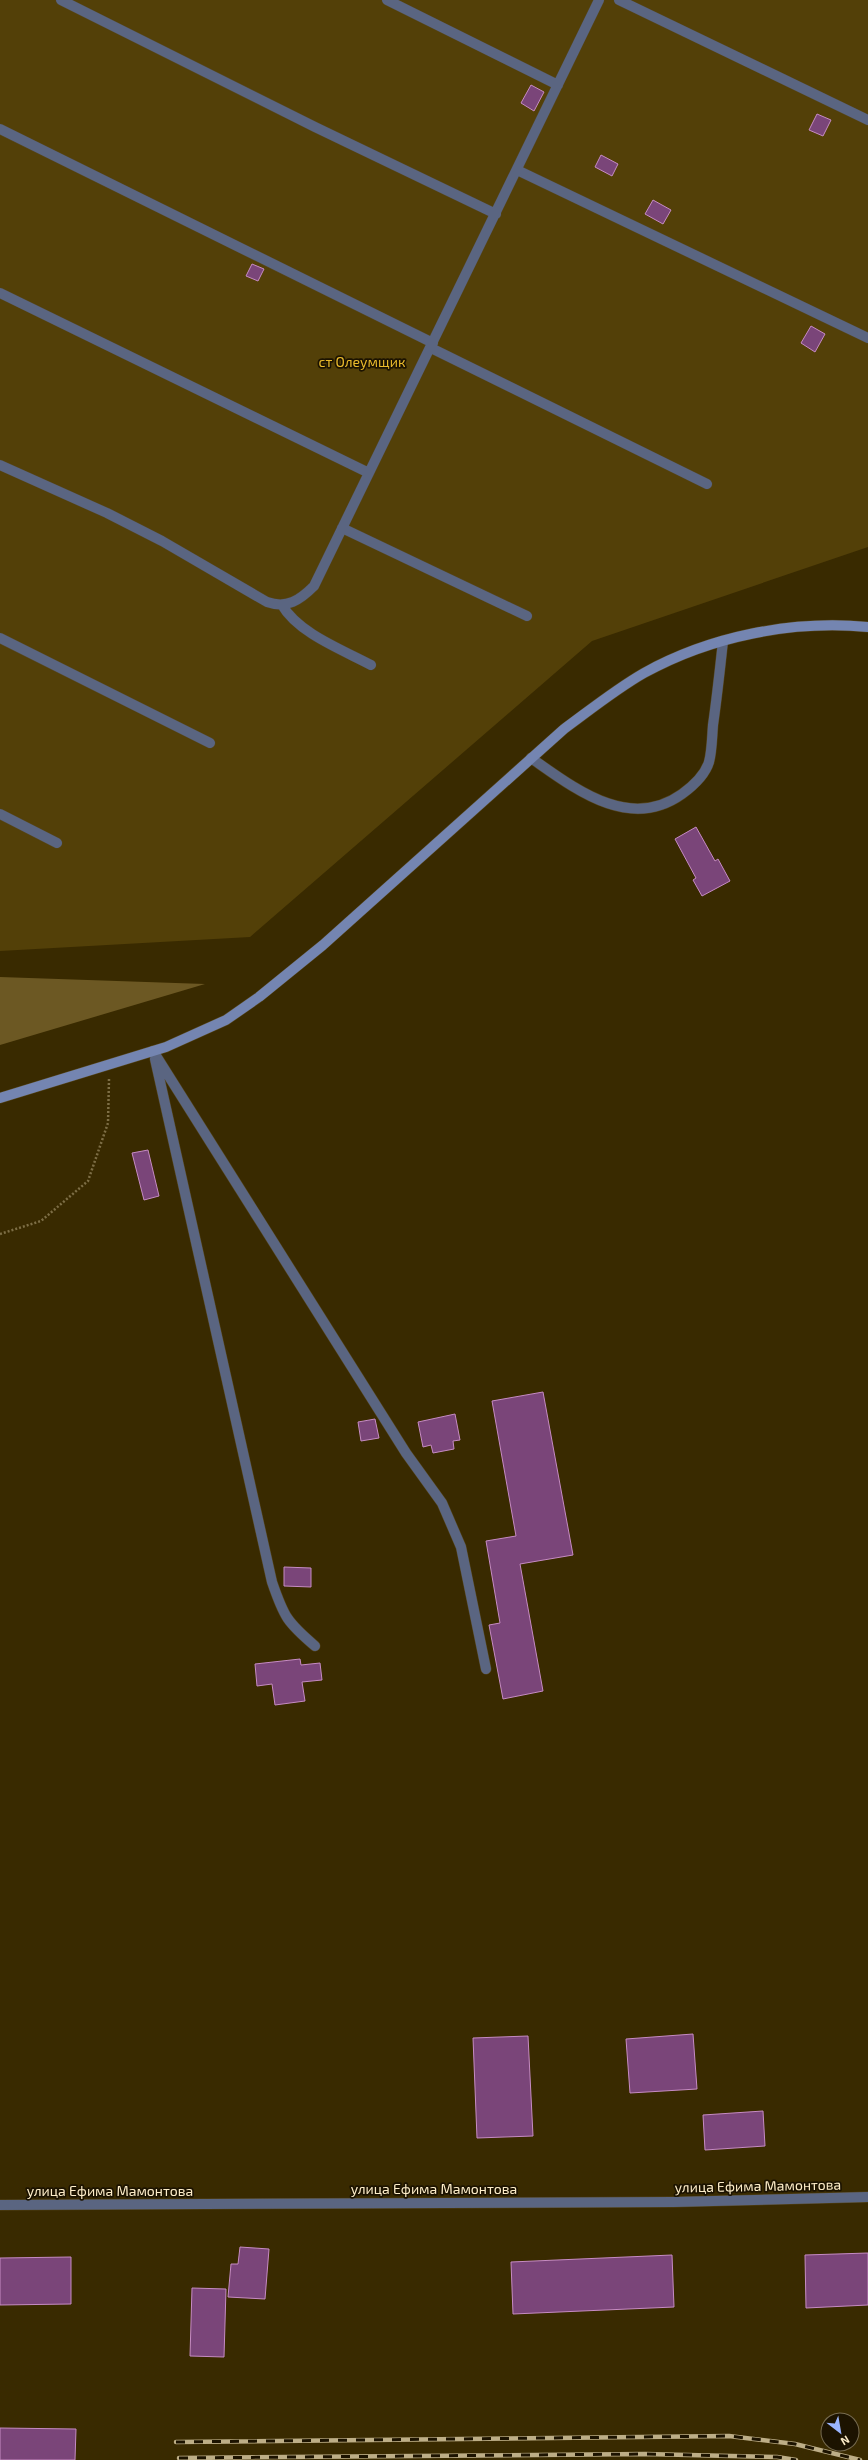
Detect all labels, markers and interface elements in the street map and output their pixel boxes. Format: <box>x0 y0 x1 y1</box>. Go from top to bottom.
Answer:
park label: ст Олеумщик <box>319 353 406 370</box>
street label: улица Ефима Мамонтова <box>675 2176 841 2195</box>
street label: улица Ефима Мамонтова <box>351 2180 517 2197</box>
street label: улица Ефима Мамонтова <box>27 2182 193 2199</box>
north arrow <box>820 2412 860 2452</box>
text: N <box>839 2433 852 2449</box>

